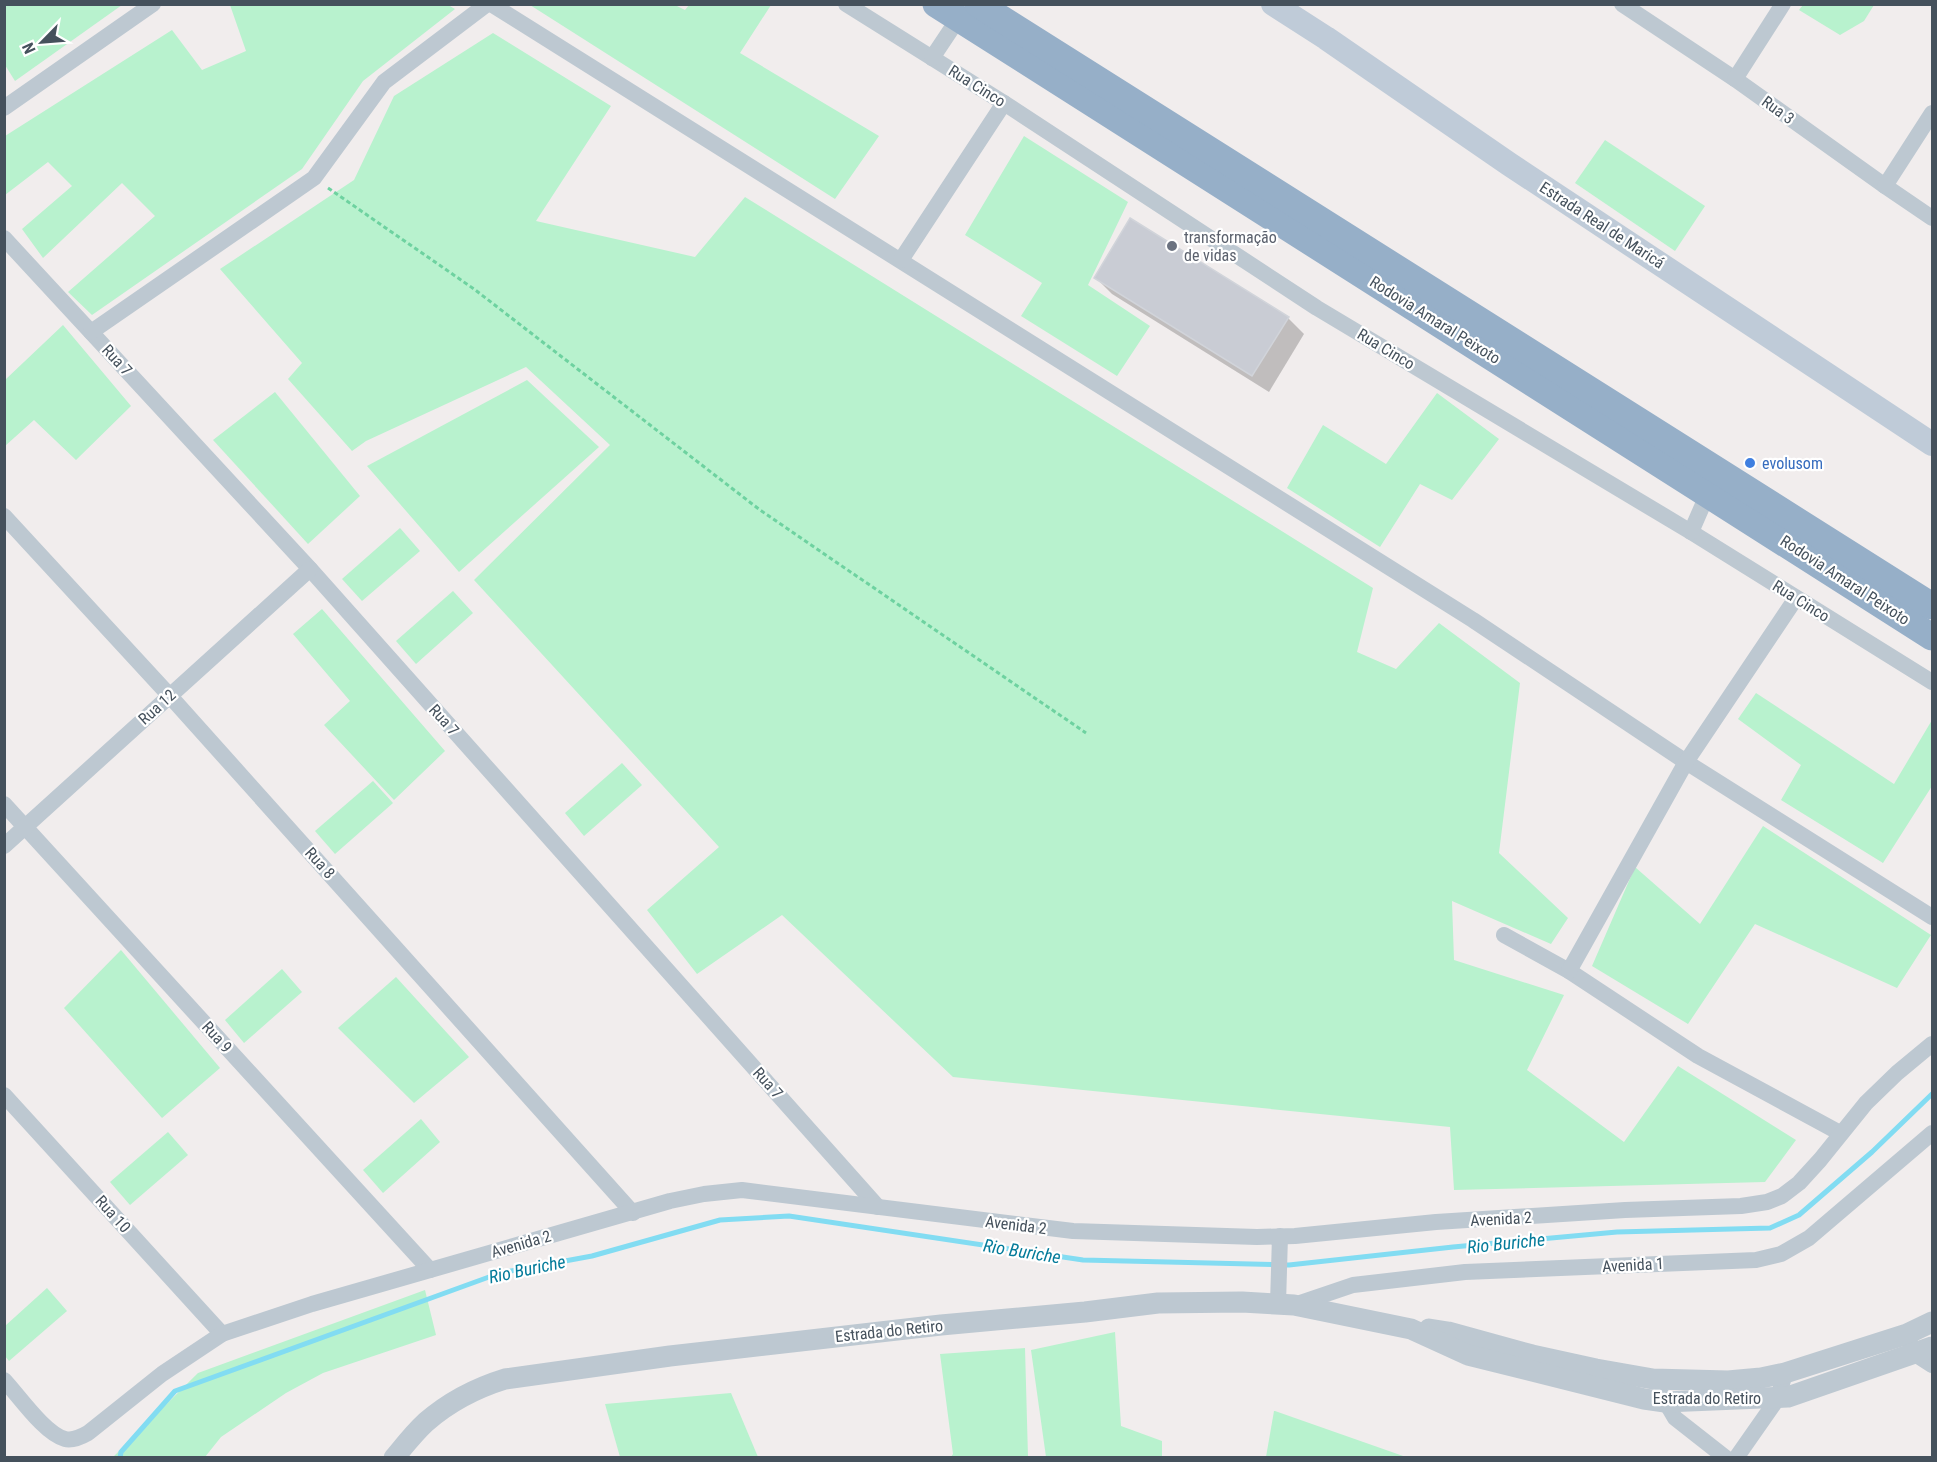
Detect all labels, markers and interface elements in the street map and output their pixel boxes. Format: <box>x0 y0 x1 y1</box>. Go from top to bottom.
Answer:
north arrow <box>12 12 72 72</box>
text: N <box>18 40 40 57</box>
street label: Rua Cinco <box>945 61 1009 111</box>
street label: Rua 3 <box>1758 92 1798 128</box>
street label: Estrada Real de Maricá <box>1536 178 1668 272</box>
place label: transformação de vidas <box>1184 228 1277 265</box>
marker: transformação de vidas <box>1165 239 1179 253</box>
street label: Rodovia Amaral Peixoto <box>1366 272 1504 368</box>
street label: Rua Cinco <box>1354 325 1418 373</box>
street label: Rua 7 <box>98 341 136 380</box>
place label: evolusom <box>1762 454 1823 473</box>
marker: evolusom <box>1743 456 1757 470</box>
street label: Rodovia Amaral Peixoto <box>1777 531 1913 629</box>
street label: Rua Cinco <box>1769 576 1833 626</box>
street label: Rua 12 <box>135 685 180 729</box>
street label: Rua 7 <box>425 700 463 740</box>
street label: Rua 8 <box>301 843 339 883</box>
street label: Rua 9 <box>198 1017 236 1057</box>
street label: Rua 7 <box>749 1063 787 1103</box>
street label: Rua 10 <box>91 1192 135 1236</box>
street label: Avenida 2 <box>1470 1208 1532 1230</box>
street label: Avenida 2 <box>984 1212 1048 1238</box>
street label: Avenida 2 <box>489 1226 553 1262</box>
water label: Rio Buriche <box>1466 1228 1546 1258</box>
water label: Rio Buriche <box>982 1235 1062 1267</box>
water label: Rio Buriche <box>487 1251 567 1287</box>
street label: Avenida 1 <box>1602 1254 1664 1276</box>
street label: Estrada do Retiro <box>834 1316 944 1346</box>
street label: Estrada do Retiro <box>1653 1389 1761 1408</box>

